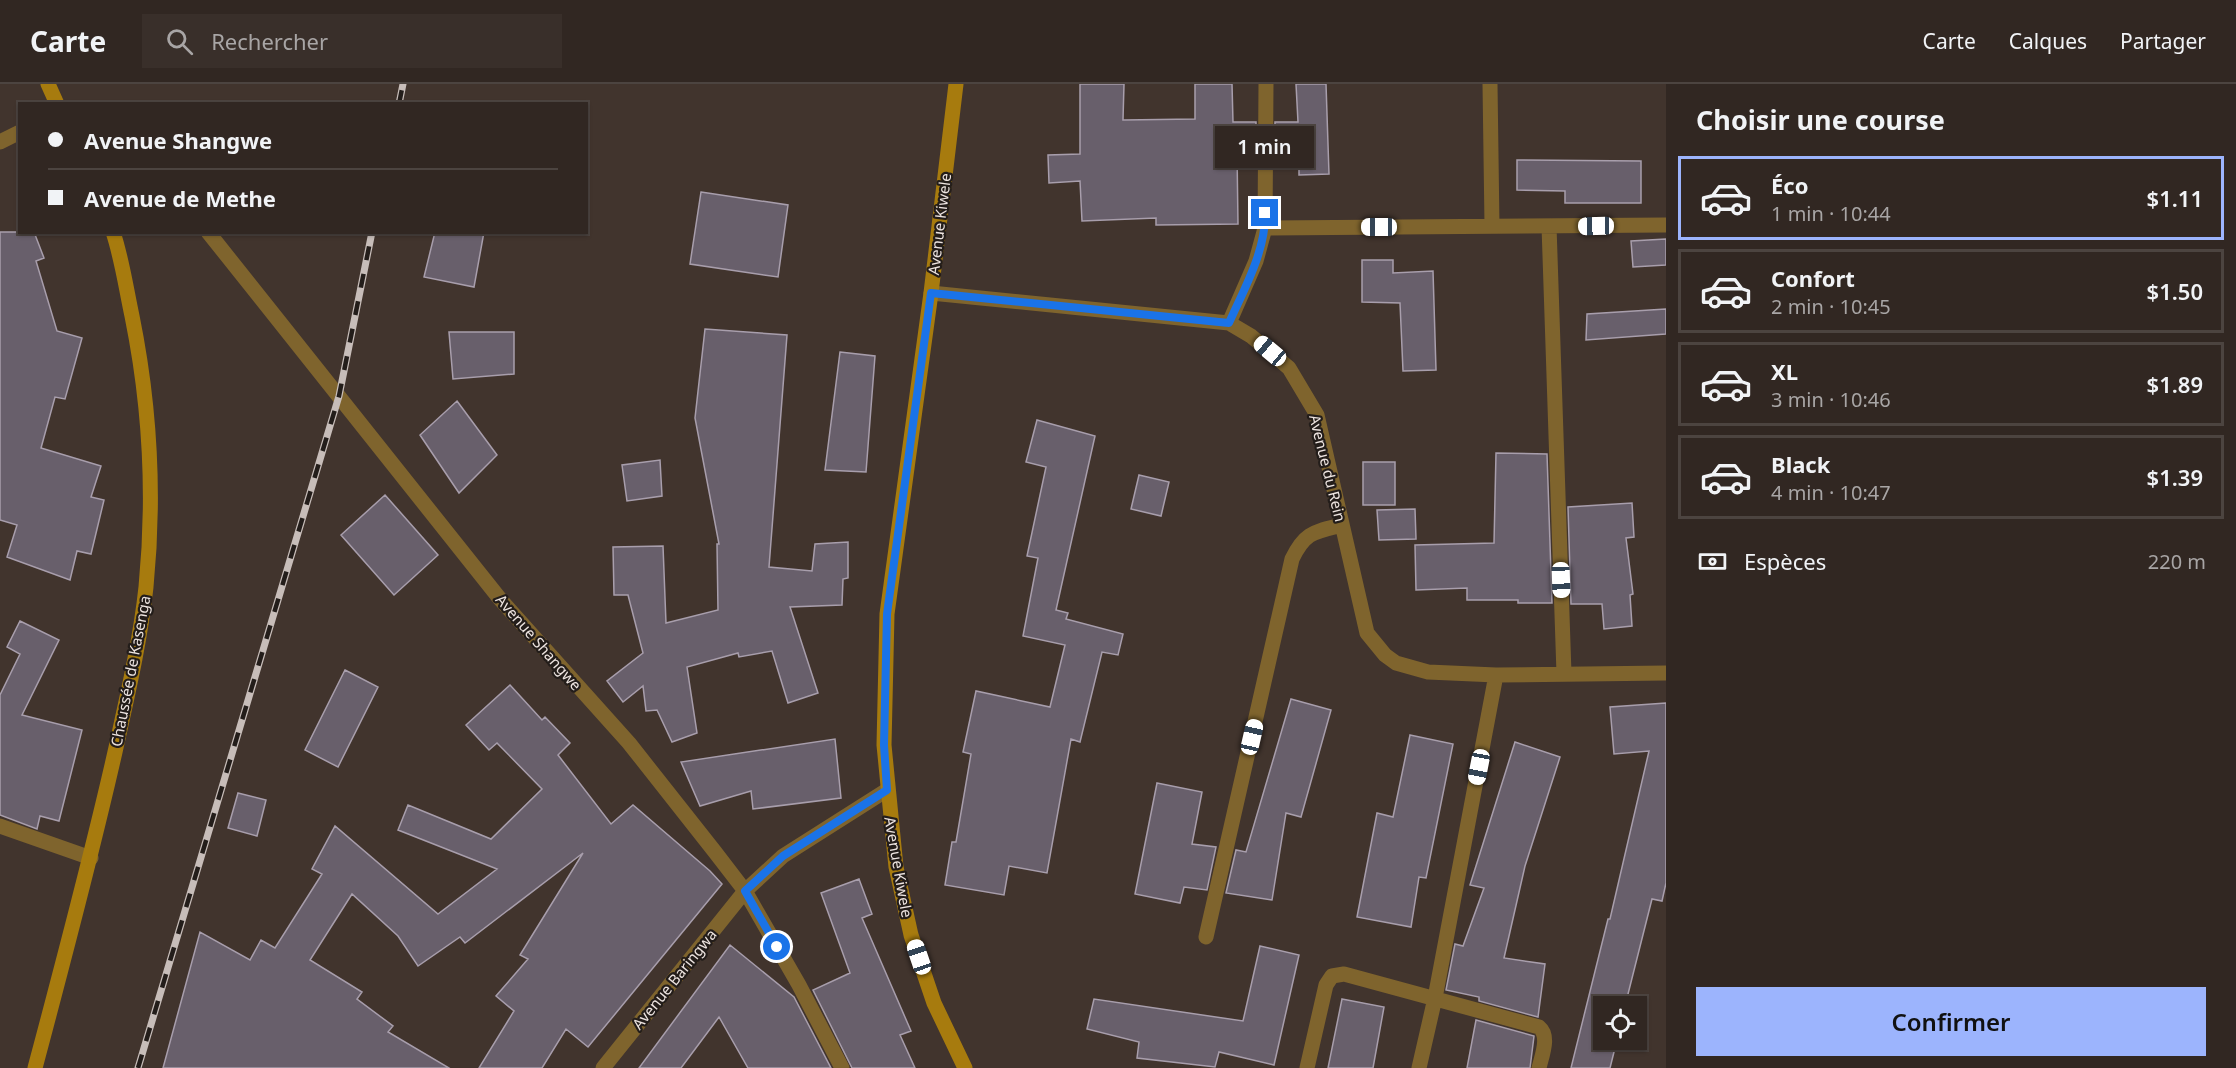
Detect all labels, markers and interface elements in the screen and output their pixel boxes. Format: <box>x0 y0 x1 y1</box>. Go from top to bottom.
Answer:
search box <box>142 14 562 68</box>
text: Carte <box>30 22 106 60</box>
icon: search <box>163 25 196 58</box>
text: Rechercher <box>211 26 328 56</box>
text: Carte <box>1923 27 1976 55</box>
text: Calques <box>2009 27 2087 55</box>
text: Partager <box>2120 27 2206 55</box>
text: Choisir une course <box>1696 101 1945 138</box>
text: Avenue Shangwe <box>84 125 272 155</box>
callout: 1 min <box>1216 126 1314 168</box>
text: 1 min <box>1237 133 1292 160</box>
text: Éco <box>1771 170 1808 200</box>
icon: car <box>1699 171 1753 225</box>
street label: Avenue Kiwele <box>923 172 955 276</box>
text: Avenue de Methe <box>84 183 276 213</box>
text: $1.11 <box>2147 183 2203 213</box>
route end <box>1251 199 1278 226</box>
text: 1 min · 10:44 <box>1771 200 1891 227</box>
car <box>1578 217 1614 235</box>
car <box>1361 218 1397 236</box>
text: Confort <box>1771 263 1855 293</box>
icon: car <box>1699 264 1753 318</box>
text: $1.50 <box>2147 276 2203 306</box>
text: 2 min · 10:45 <box>1771 293 1891 320</box>
car <box>1250 333 1290 369</box>
text: XL <box>1771 356 1798 386</box>
icon: car <box>1699 357 1753 411</box>
text: $1.89 <box>2147 369 2203 399</box>
text: 3 min · 10:46 <box>1771 386 1891 413</box>
street label: Avenue du Rein <box>1305 412 1351 524</box>
text: Black <box>1771 449 1830 479</box>
icon: car <box>1699 450 1753 504</box>
text: $1.39 <box>2147 462 2203 492</box>
text: 4 min · 10:47 <box>1771 479 1891 506</box>
icon: cash <box>1696 545 1729 578</box>
text: Espèces <box>1744 546 1826 576</box>
text: 220 m <box>2148 548 2206 575</box>
car <box>1551 562 1571 598</box>
street label: Avenue Shangwe <box>492 590 586 694</box>
street label: Chaussée de Kasenga <box>106 594 154 748</box>
car <box>1239 717 1265 757</box>
car <box>1467 748 1491 786</box>
street label: Avenue Kiwele <box>880 815 918 919</box>
street label: Avenue Baringwa <box>627 925 721 1033</box>
route start <box>763 933 790 960</box>
car <box>905 937 933 977</box>
button: Confirmer <box>1696 987 2206 1056</box>
map controls <box>1593 996 1647 1050</box>
button: locate <box>1593 996 1647 1050</box>

